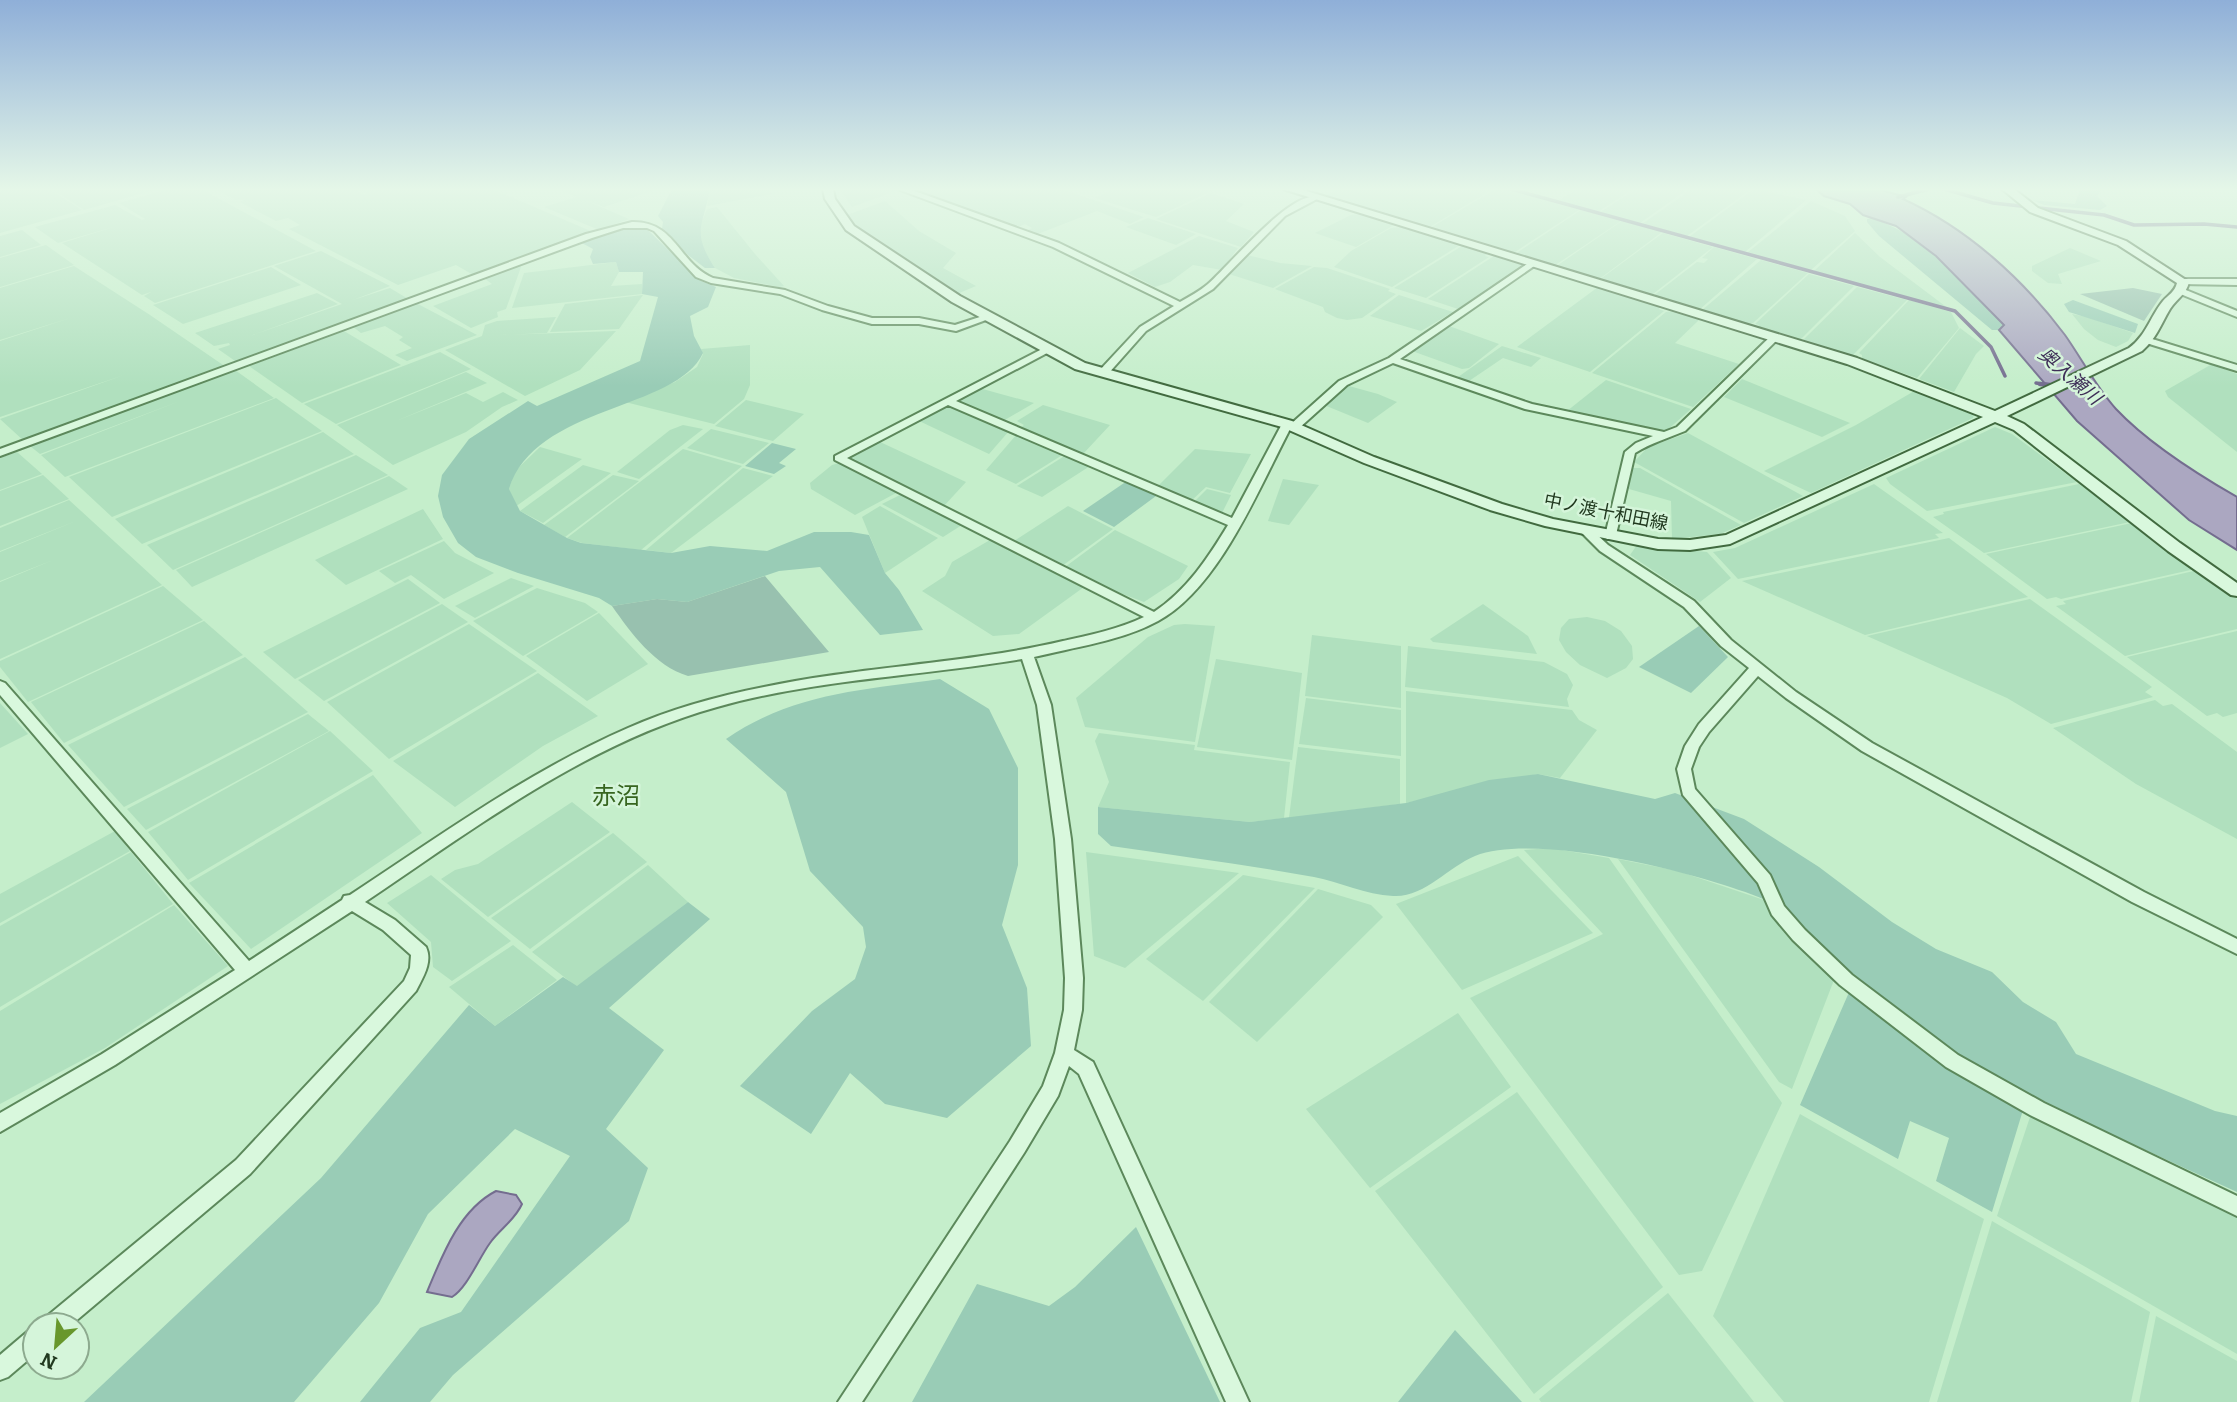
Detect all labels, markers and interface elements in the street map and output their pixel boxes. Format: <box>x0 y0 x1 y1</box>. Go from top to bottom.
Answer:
water label: 奥入瀬川 <box>2034 342 2108 411</box>
street label: 中ノ渡十和田線 <box>1542 489 1670 535</box>
district label: 赤沼 <box>592 782 640 810</box>
north arrow <box>21 1311 91 1381</box>
text: N <box>37 1347 60 1374</box>

